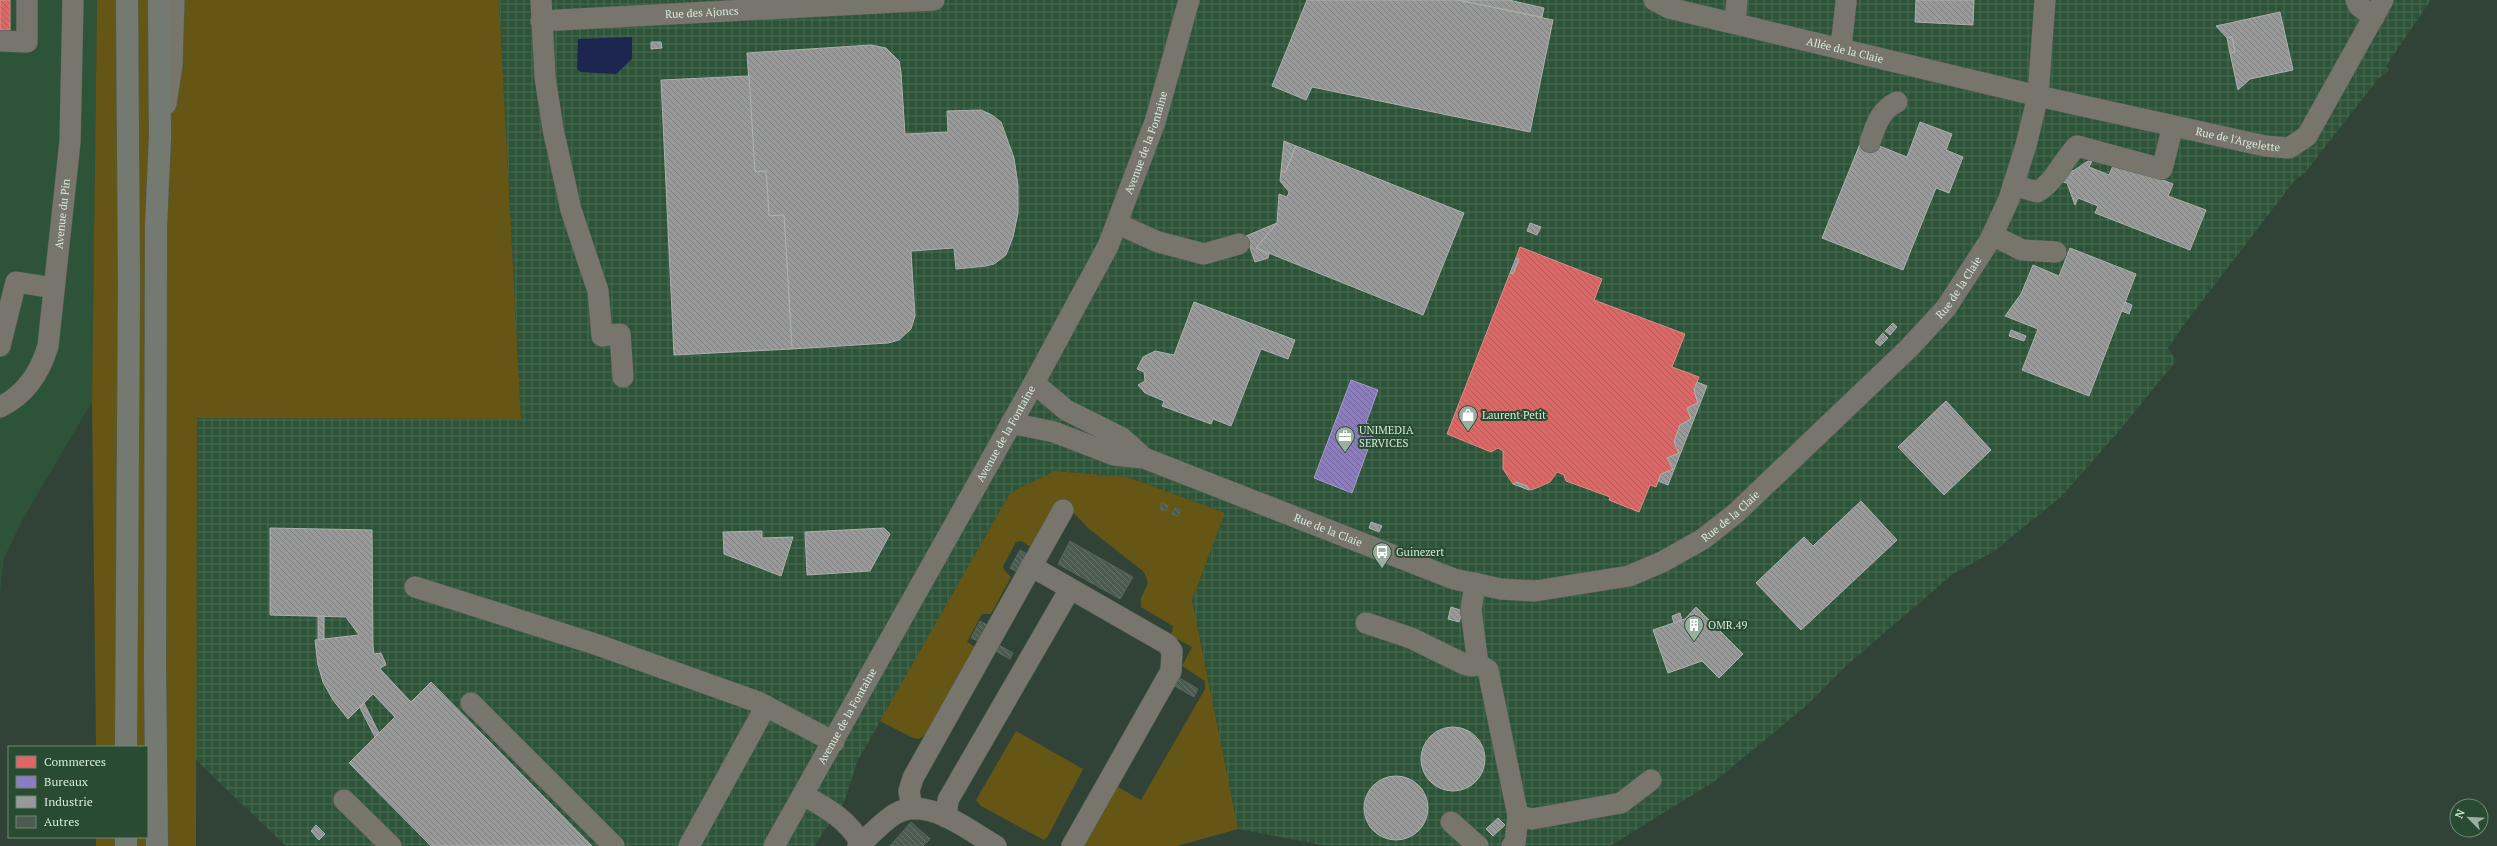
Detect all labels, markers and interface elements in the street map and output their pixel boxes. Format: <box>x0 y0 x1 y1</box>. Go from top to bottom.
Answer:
street label: Rue des Ajoncs <box>665 3 739 21</box>
street label: Allée de la Claie <box>1805 34 1885 66</box>
street label: Avenue de la Fontaine <box>1121 89 1170 196</box>
street label: Rue de l'Argelette <box>2194 124 2281 154</box>
street label: Avenue du Pin <box>52 178 73 249</box>
street label: Rue de la Claie <box>1933 253 1985 322</box>
street label: Avenue de la Fontaine <box>973 383 1038 484</box>
shop icon: Laurent Petit <box>1457 404 1479 432</box>
place label: Laurent Petit <box>1482 408 1546 422</box>
place label: UNIMEDIA SERVICES <box>1359 423 1414 450</box>
office icon: UNIMEDIA SERVICES <box>1334 425 1356 453</box>
street label: Rue de la Claie <box>1698 487 1763 545</box>
street label: Rue de la Claie <box>1292 510 1365 550</box>
bus stop icon: Guinezert <box>1371 541 1393 569</box>
place label: Guinezert <box>1396 545 1444 559</box>
building icon: OMR.49 <box>1683 614 1705 642</box>
place label: OMR.49 <box>1708 618 1748 632</box>
street label: Avenue de la Fontaine <box>814 665 880 767</box>
legend <box>8 746 148 838</box>
text: Commerces <box>44 754 106 769</box>
text: Bureaux <box>44 774 89 789</box>
text: Industrie <box>44 794 93 809</box>
north arrow <box>2449 798 2489 838</box>
text: N <box>2452 807 2468 821</box>
text: Autres <box>44 814 79 829</box>

